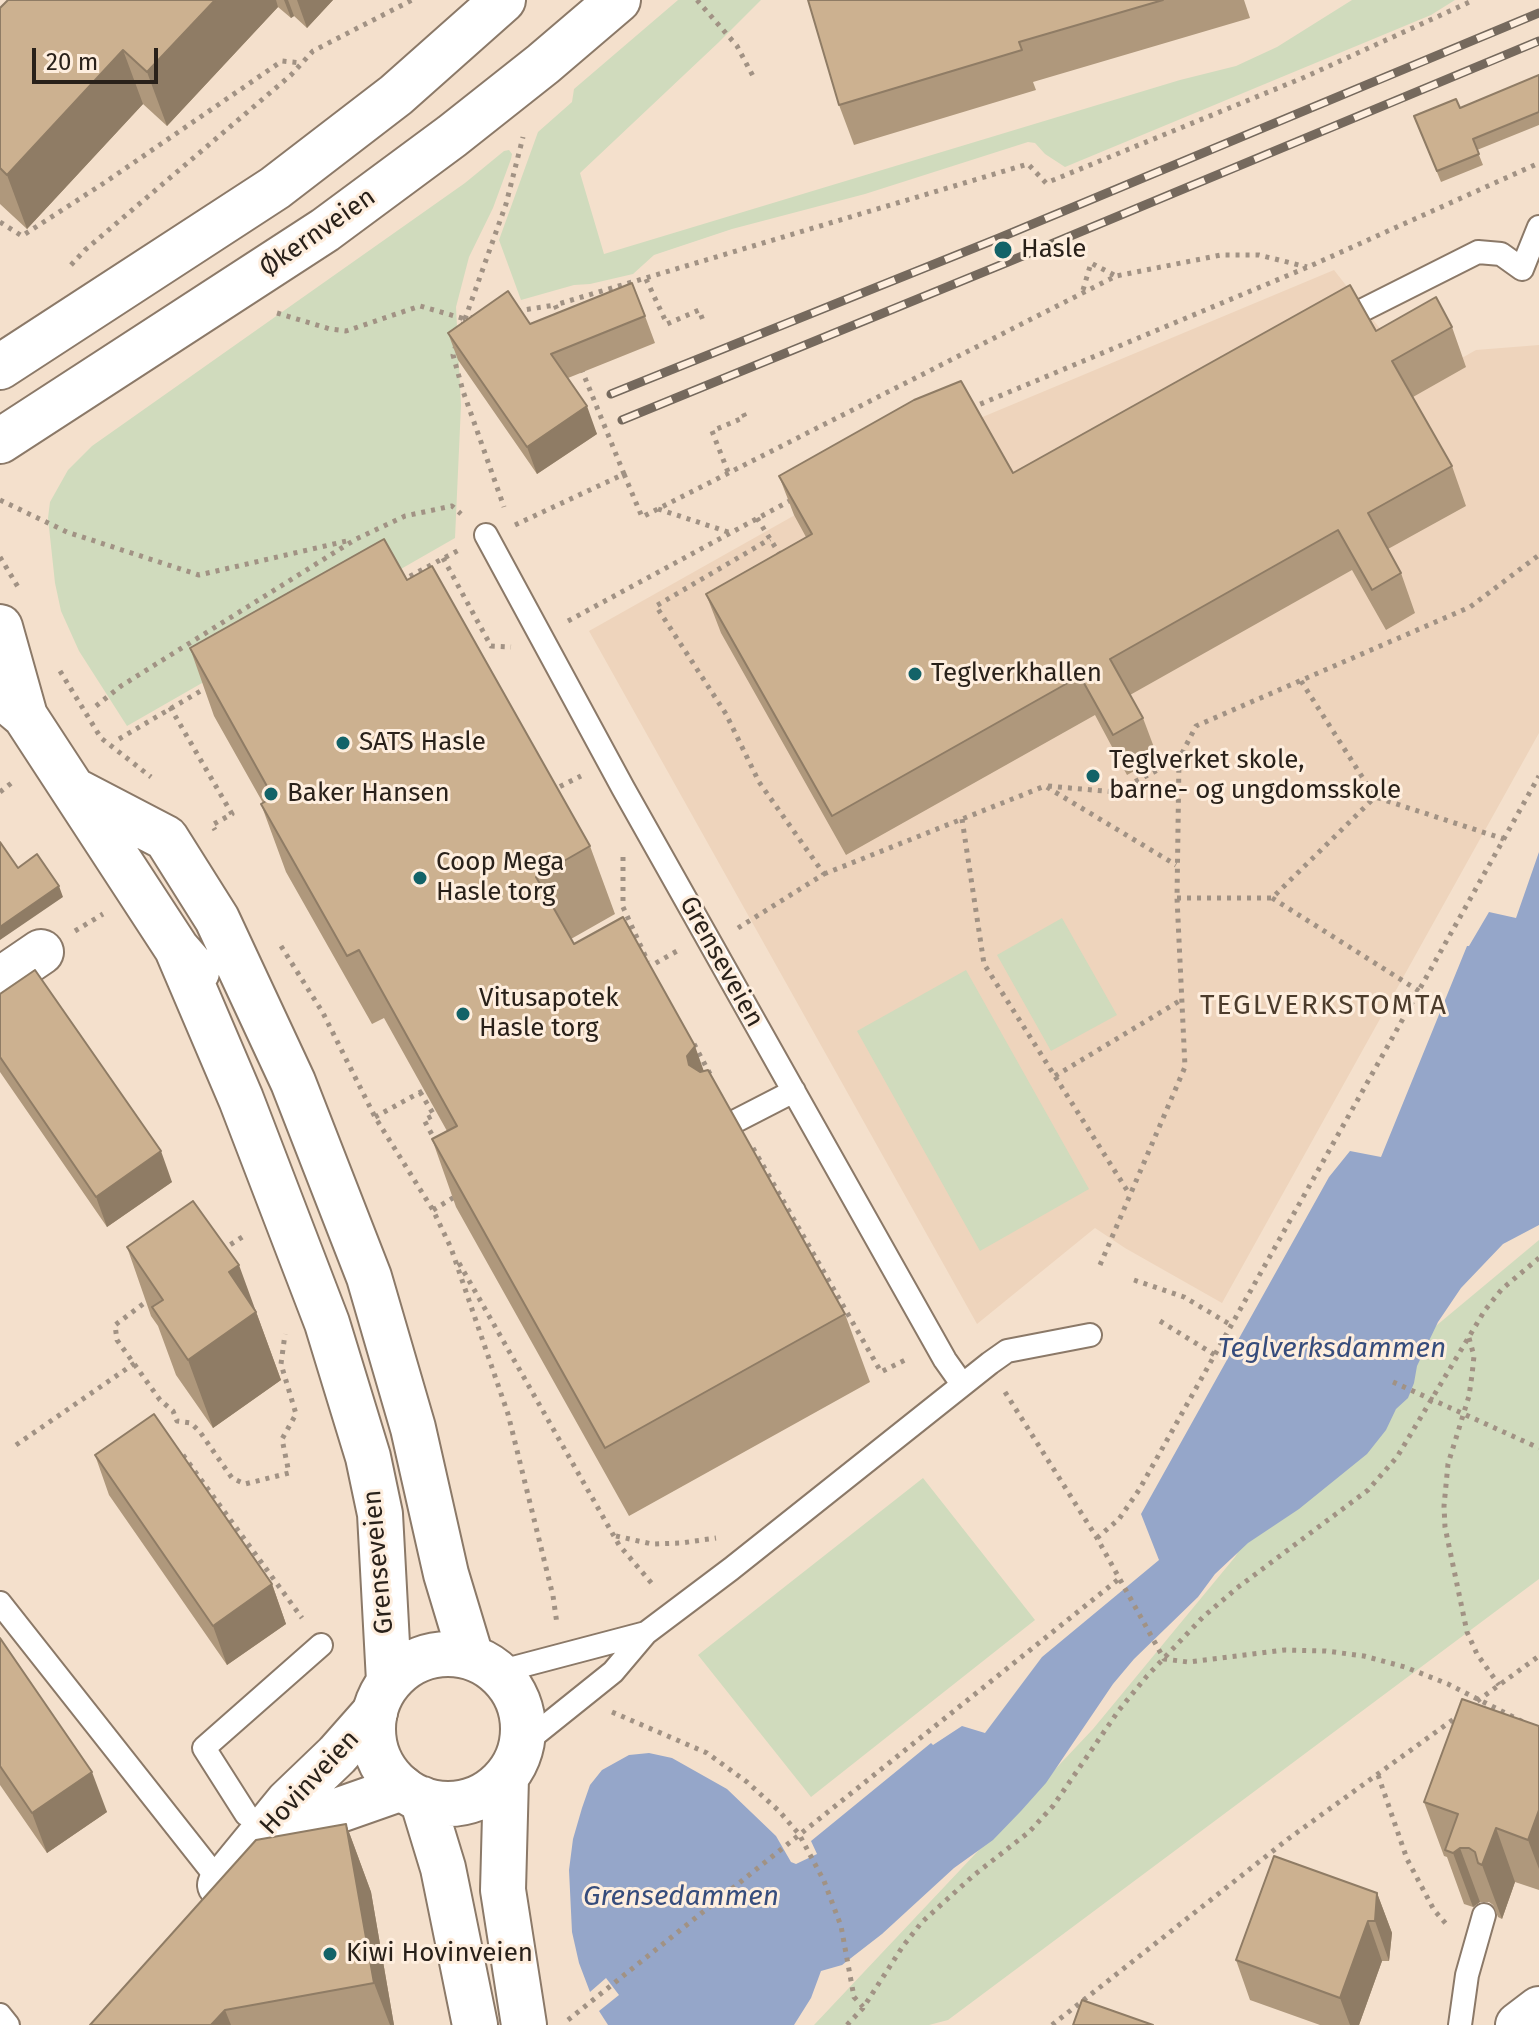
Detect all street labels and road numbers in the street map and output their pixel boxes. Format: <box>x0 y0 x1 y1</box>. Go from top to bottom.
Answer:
street label: Økernveien <box>254 182 382 284</box>
street label: Grenseveien <box>672 891 770 1033</box>
street label: Grenseveien <box>357 1488 401 1636</box>
street label: Hovinveien <box>254 1724 366 1842</box>

